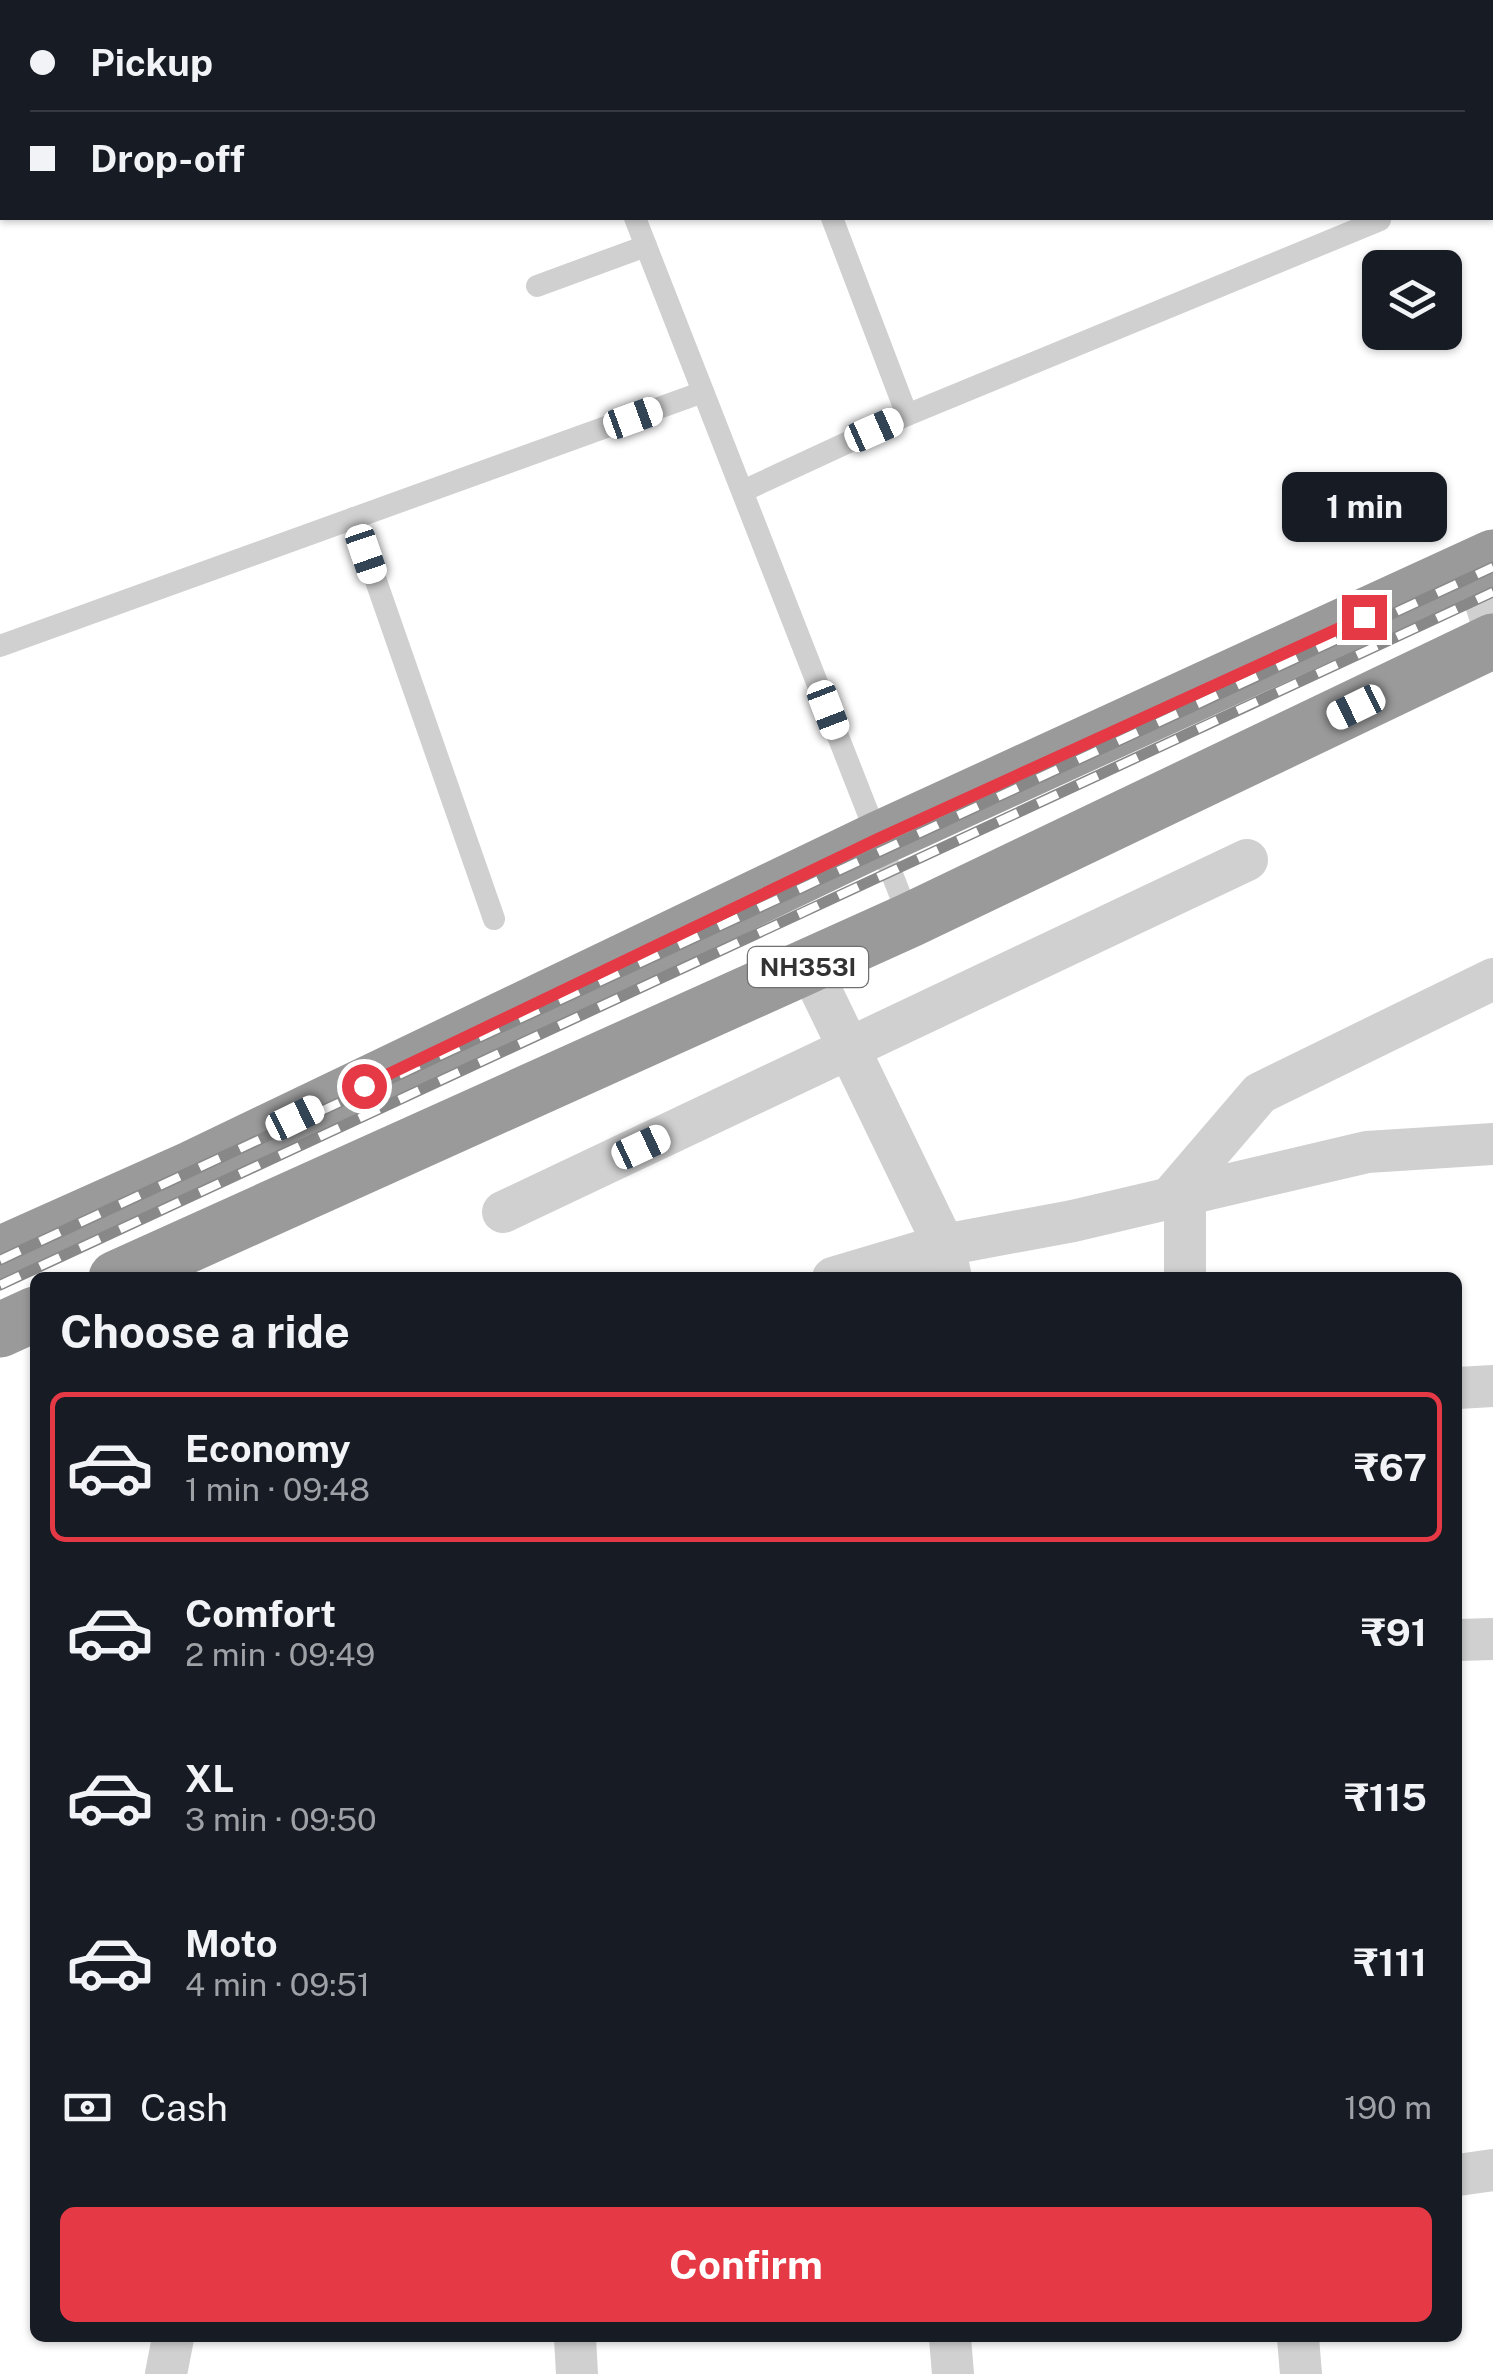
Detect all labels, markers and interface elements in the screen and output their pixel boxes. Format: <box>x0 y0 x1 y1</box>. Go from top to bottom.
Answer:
text: Pickup <box>90 40 213 85</box>
text: Drop-off <box>90 136 245 181</box>
map controls <box>1362 250 1462 350</box>
button: layers <box>1362 250 1462 350</box>
car <box>600 394 666 442</box>
car <box>840 404 908 456</box>
callout: 1 min <box>1282 472 1446 542</box>
text: 1 min <box>1326 488 1403 525</box>
car <box>342 521 390 587</box>
route end <box>1342 595 1387 640</box>
car <box>803 677 853 743</box>
car <box>1322 680 1390 734</box>
road number: NH353I <box>748 947 868 987</box>
route start <box>342 1064 387 1109</box>
car <box>261 1091 329 1145</box>
car <box>607 1121 675 1173</box>
text: Choose a ride <box>60 1305 350 1358</box>
icon: car <box>65 1422 155 1512</box>
text: Economy <box>185 1426 351 1471</box>
text: ₹67 <box>1354 1445 1427 1490</box>
text: 1 min · 09:48 <box>185 1471 370 1508</box>
icon: car <box>65 1587 155 1677</box>
text: Comfort <box>185 1591 336 1636</box>
text: ₹91 <box>1361 1610 1427 1655</box>
text: 2 min · 09:49 <box>185 1636 375 1673</box>
icon: car <box>65 1752 155 1842</box>
text: XL <box>185 1756 234 1801</box>
text: ₹115 <box>1344 1775 1427 1820</box>
text: 3 min · 09:50 <box>185 1801 377 1838</box>
icon: car <box>65 1917 155 2007</box>
text: Moto <box>185 1921 278 1966</box>
text: ₹111 <box>1354 1940 1427 1985</box>
text: 4 min · 09:51 <box>185 1966 370 2003</box>
icon: cash <box>60 2080 115 2135</box>
text: Cash <box>140 2085 228 2130</box>
text: 190 m <box>1344 2089 1432 2126</box>
button: Confirm <box>60 2207 1432 2322</box>

